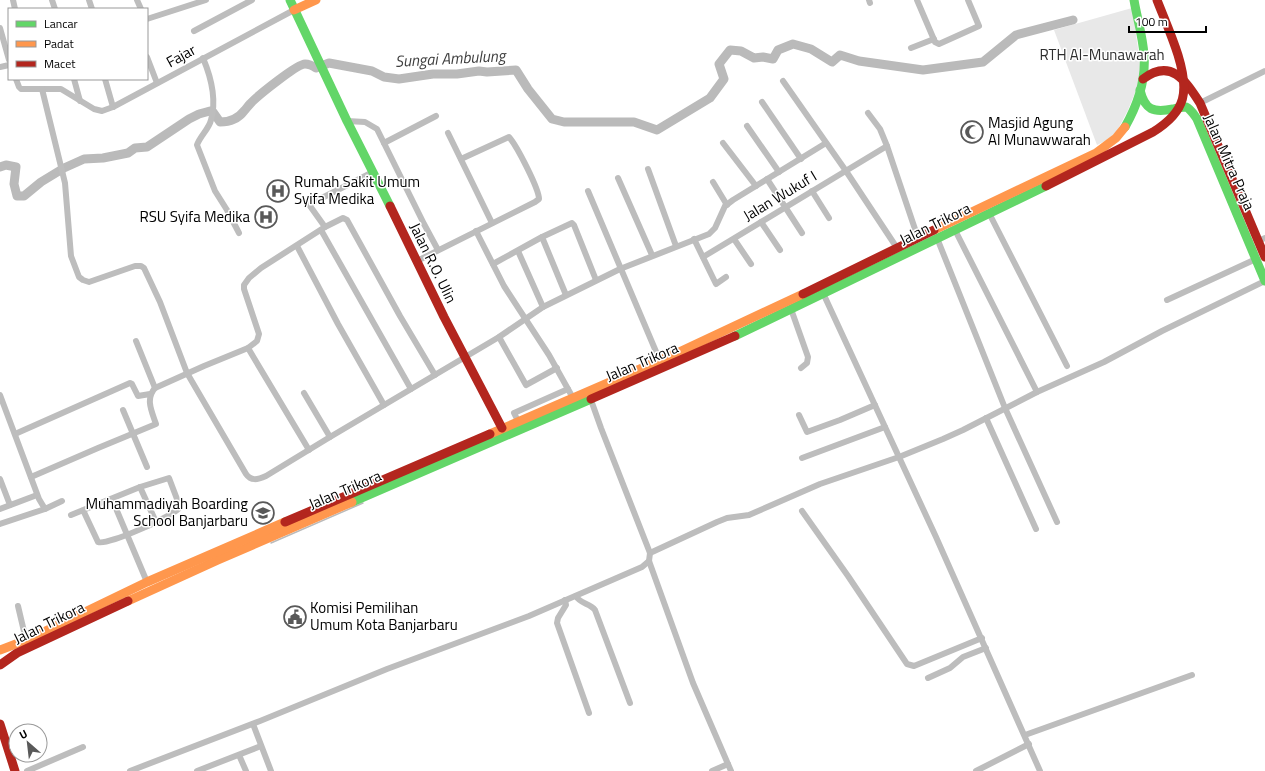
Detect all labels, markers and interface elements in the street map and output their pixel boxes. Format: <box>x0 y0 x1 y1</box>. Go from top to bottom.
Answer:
legend <box>8 8 148 80</box>
scale bar <box>1129 8 1206 34</box>
text: 100 m <box>1135 12 1168 31</box>
text: Lancar <box>44 14 78 33</box>
text: Padat <box>44 34 74 53</box>
street label: Fajar <box>162 38 200 73</box>
water label: Sungai Ambulung <box>394 43 508 73</box>
park label: RTH Al-Munawarah <box>1039 43 1165 66</box>
text: Macet <box>44 54 76 73</box>
street label: Jalan Mitra Praja <box>1198 110 1261 214</box>
place label: Masjid Agung Al Munawwarah <box>988 111 1091 151</box>
mosque icon: Masjid Agung Al Munawwarah <box>959 119 985 145</box>
street label: Jalan Wukuf I <box>739 165 821 227</box>
place label: Rumah Sakit Umum Syifa Medika <box>294 170 420 210</box>
hospital icon: Rumah Sakit Umum Syifa Medika <box>265 178 291 204</box>
street label: Jalan Trikora <box>895 196 975 251</box>
hospital icon: RSU Syifa Medika <box>253 204 279 230</box>
place label: RSU Syifa Medika <box>139 205 250 228</box>
street label: Jalan R.O. Ulin <box>404 219 463 307</box>
street label: Jalan Trikora <box>602 336 682 387</box>
street label: Jalan Trikora <box>305 464 385 515</box>
place label: Muhammadiyah Boarding School Banjarbaru <box>85 492 248 532</box>
school or university icon: Muhammadiyah Boarding School Banjarbaru <box>250 500 276 526</box>
street label: Jalan Trikora <box>9 595 89 650</box>
place label: Komisi Pemilihan Umum Kota Banjarbaru <box>310 596 458 636</box>
public building icon: Komisi Pemilihan Umum Kota Banjarbaru <box>282 604 308 630</box>
north arrow <box>8 723 48 763</box>
text: U <box>16 725 30 743</box>

